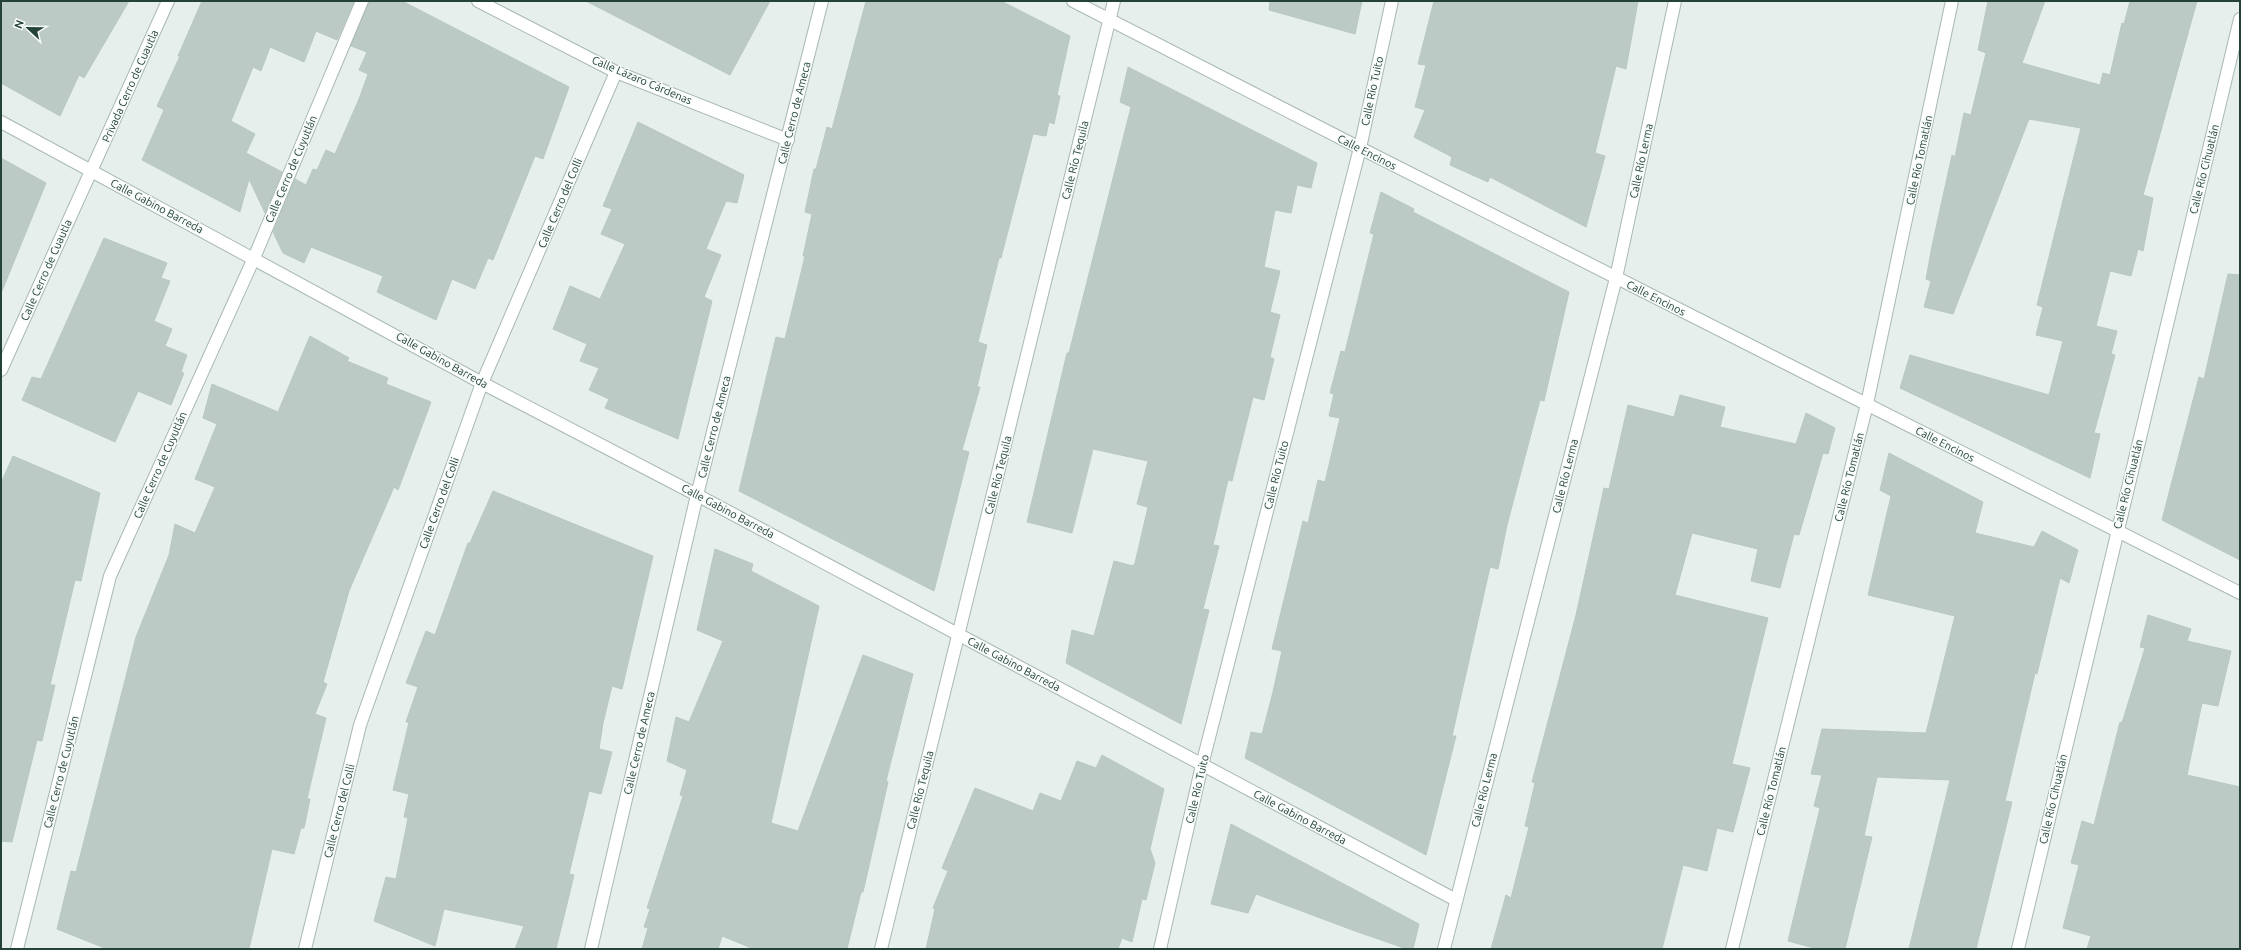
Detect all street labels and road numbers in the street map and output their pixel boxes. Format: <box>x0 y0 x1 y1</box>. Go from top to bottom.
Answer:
street label: Privada Cerro de Cuautla <box>100 28 160 144</box>
street label: Calle Lázaro Cárdenas <box>590 53 694 107</box>
street label: Calle Río Tuito <box>1359 55 1385 127</box>
street label: Calle Cerro de Ameca <box>775 60 813 166</box>
street label: Calle Cerro de Cuyutlán <box>263 113 319 225</box>
street label: Calle Río Tomatlán <box>1904 114 1934 206</box>
street label: Calle Río Tequila <box>1059 119 1091 201</box>
street label: Calle Río Lerma <box>1627 122 1655 200</box>
street label: Calle Río Cihuatlán <box>2187 123 2221 215</box>
street label: Calle Encinos <box>1336 132 1399 172</box>
street label: Calle Cerro del Colli <box>536 156 584 250</box>
street label: Calle Gabino Barreda <box>109 176 205 236</box>
street label: Calle Cerro de Cuautla <box>18 217 74 323</box>
street label: Calle Encinos <box>1625 278 1688 318</box>
street label: Calle Gabino Barreda <box>394 330 490 390</box>
street label: Calle Cerro de Ameca <box>695 374 733 480</box>
street label: Calle Cerro de Cuyutlán <box>131 410 189 520</box>
street label: Calle Encinos <box>1914 424 1977 464</box>
street label: Calle Río Tomatlán <box>1832 431 1866 523</box>
street label: Calle Río Tequila <box>982 434 1014 516</box>
street label: Calle Río Lerma <box>1550 438 1580 514</box>
street label: Calle Río Cihuatlán <box>2111 438 2145 530</box>
street label: Calle Río Tuito <box>1262 439 1290 511</box>
street label: Calle Cerro del Colli <box>417 456 461 550</box>
street label: Calle Gabino Barreda <box>680 481 776 541</box>
street label: Calle Gabino Barreda <box>966 634 1062 694</box>
street label: Calle Cerro de Ameca <box>621 690 657 796</box>
street label: Calle Cerro de Cuyutlán <box>41 714 81 830</box>
street label: Calle Río Tomatlán <box>1754 745 1788 837</box>
street label: Calle Río Tequila <box>904 749 936 831</box>
street label: Calle Río Lerma <box>1469 752 1499 828</box>
street label: Calle Río Tuito <box>1183 753 1211 825</box>
street label: Calle Río Cihuatlán <box>2037 753 2069 845</box>
street label: Calle Cerro del Colli <box>322 763 356 859</box>
street label: Calle Gabino Barreda <box>1252 787 1348 847</box>

